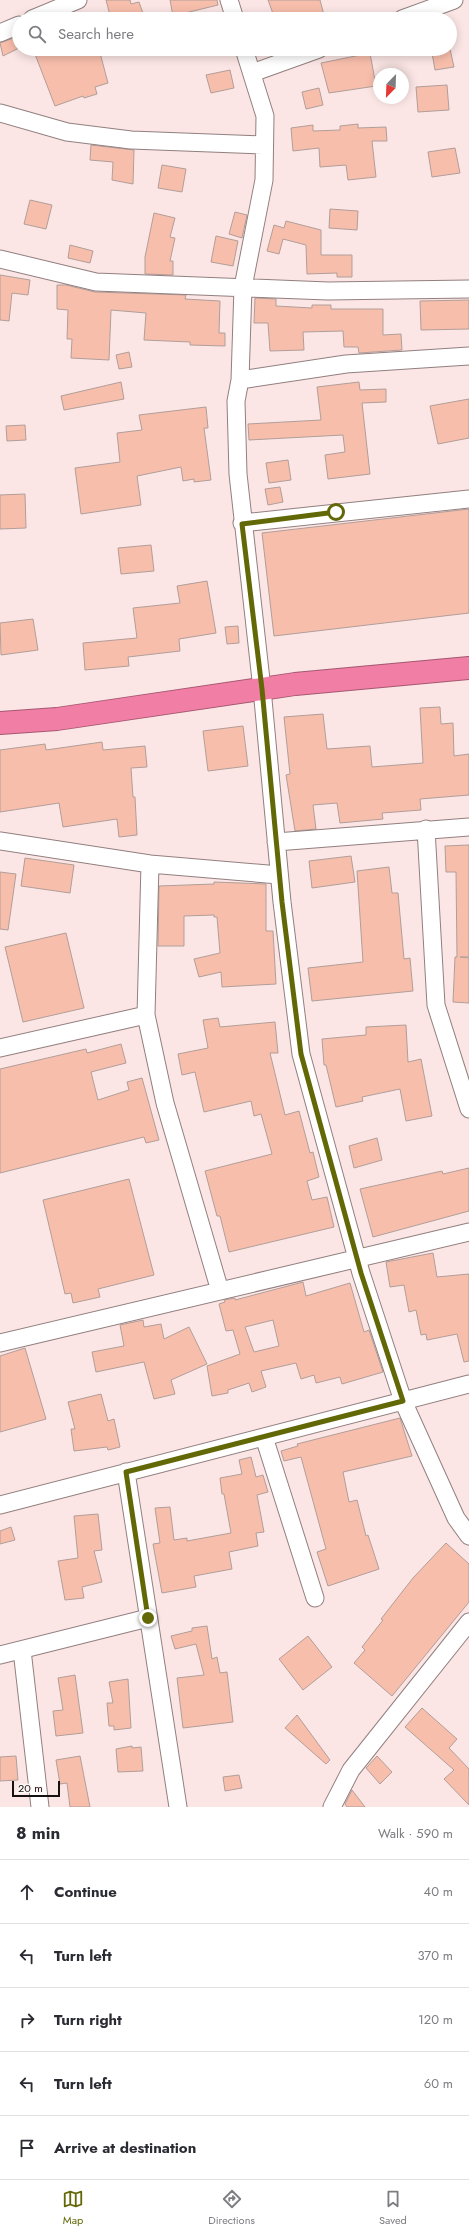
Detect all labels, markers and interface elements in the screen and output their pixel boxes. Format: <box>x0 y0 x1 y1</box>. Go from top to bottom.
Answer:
search box <box>12 12 457 56</box>
icon: search <box>26 23 48 45</box>
text: Search here <box>58 23 134 45</box>
north arrow <box>373 68 409 104</box>
route start <box>327 503 345 521</box>
route end <box>139 1609 157 1627</box>
scale bar <box>12 1779 60 1798</box>
text: 20 m <box>18 1780 43 1796</box>
text: 8 min <box>16 1821 60 1845</box>
text: Walk · 590 m <box>378 1824 453 1843</box>
icon: ahead <box>16 1881 38 1903</box>
text: Continue <box>54 1881 117 1903</box>
text: 40 m <box>424 1882 453 1901</box>
icon: left <box>16 1945 38 1967</box>
text: Turn left <box>54 1945 112 1967</box>
text: 370 m <box>417 1946 453 1965</box>
icon: right <box>16 2009 38 2031</box>
text: Turn right <box>54 2009 122 2031</box>
text: 120 m <box>418 2010 453 2029</box>
icon: left <box>16 2073 38 2095</box>
text: Turn left <box>54 2073 112 2095</box>
text: 60 m <box>424 2074 453 2093</box>
icon: arrive <box>16 2137 38 2159</box>
text: Arrive at destination <box>54 2137 196 2159</box>
tab: Map <box>62 2188 84 2228</box>
tab: Directions <box>208 2188 255 2228</box>
tab: Saved <box>379 2188 407 2228</box>

